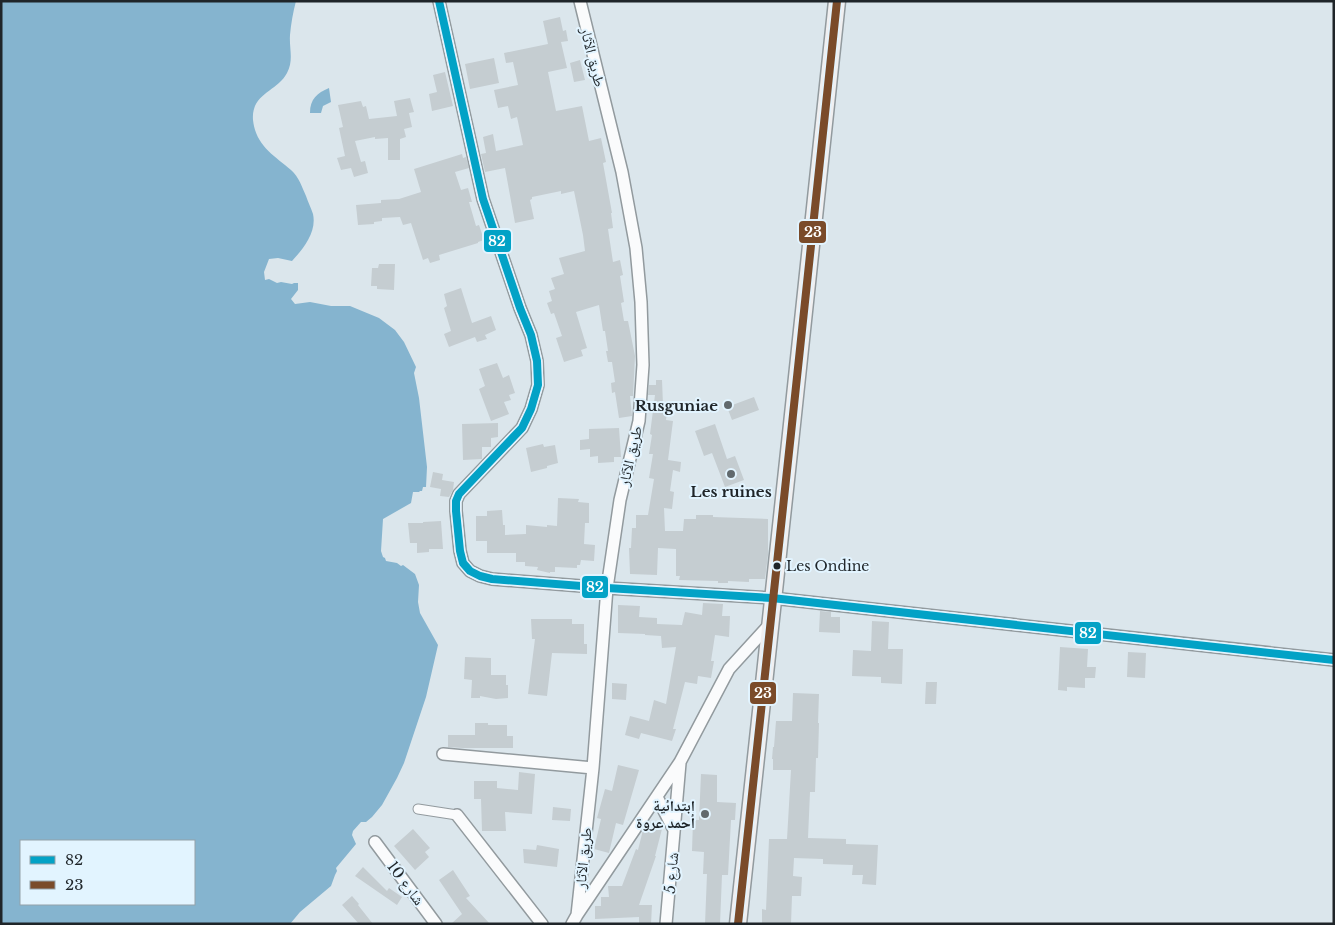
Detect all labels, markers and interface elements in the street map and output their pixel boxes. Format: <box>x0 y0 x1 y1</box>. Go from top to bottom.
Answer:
street label: طريق الآثار <box>575 24 610 89</box>
line badge: 23 <box>798 220 827 244</box>
text: 23 <box>804 223 822 241</box>
line badge: 82 <box>483 229 512 253</box>
text: 82 <box>488 232 506 250</box>
place label: Rusguniae <box>635 396 718 415</box>
marker: Rusguniae <box>722 399 734 411</box>
street label: طريق الآثار <box>614 424 647 489</box>
marker: Les ruines <box>725 468 737 480</box>
place label: Les ruines <box>690 482 772 501</box>
place label: Les Ondine <box>786 557 869 575</box>
marker: Les Ondine <box>772 561 782 571</box>
line badge: 82 <box>581 575 609 599</box>
text: 82 <box>586 578 604 596</box>
line badge: 82 <box>1074 621 1102 645</box>
text: 82 <box>1079 624 1097 642</box>
line badge: 23 <box>749 681 777 705</box>
text: 23 <box>754 684 772 702</box>
place label: إبتدائية أحمد عروة <box>636 796 695 832</box>
marker: إبتدائية أحمد عروة <box>699 808 711 820</box>
street label: طريق الآثار <box>570 827 597 890</box>
legend <box>20 840 195 905</box>
text: 82 <box>65 850 83 869</box>
street label: شارع 5 <box>660 851 683 895</box>
street label: شارع 10 <box>382 857 429 909</box>
text: 23 <box>65 875 83 894</box>

